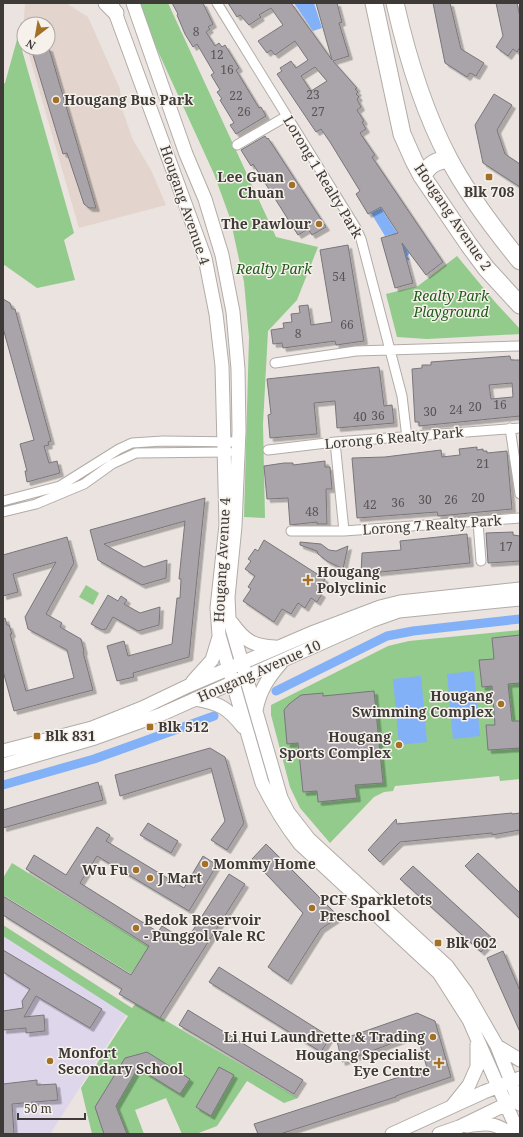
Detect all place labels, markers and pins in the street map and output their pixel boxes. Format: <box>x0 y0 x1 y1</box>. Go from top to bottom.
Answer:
place label: Hougang Bus Park <box>64 90 193 109</box>
marker: Hougang Bus Park <box>51 95 61 105</box>
place label: Lee Guan Chuan <box>217 167 284 202</box>
marker: Blk 708 <box>484 172 494 182</box>
marker: Lee Guan Chuan <box>287 180 297 190</box>
place label: Blk 708 <box>464 182 514 201</box>
place label: The Pawlour <box>221 214 312 233</box>
marker: The Pawlour <box>314 219 324 229</box>
place label: Hougang Polyclinic <box>317 562 386 597</box>
marker: Hougang Polyclinic <box>302 574 314 586</box>
place label: Hougang Swimming Complex <box>352 686 493 721</box>
marker: Hougang Swimming Complex <box>496 699 506 709</box>
place label: Blk 512 <box>158 717 209 736</box>
marker: Blk 512 <box>145 722 155 732</box>
place label: Blk 831 <box>45 726 96 745</box>
place label: Hougang Sports Complex <box>279 727 391 762</box>
marker: Blk 831 <box>32 731 42 741</box>
marker: Hougang Sports Complex <box>394 740 404 750</box>
place label: Mommy Home <box>213 854 316 873</box>
marker: Mommy Home <box>200 859 210 869</box>
place label: Wu Fu <box>82 860 128 879</box>
marker: Wu Fu <box>131 865 141 875</box>
place label: J Mart <box>157 868 202 887</box>
marker: J Mart <box>145 873 155 883</box>
place label: PCF Sparkletots Preschool <box>320 890 432 925</box>
marker: PCF Sparkletots Preschool <box>307 903 317 913</box>
place label: Bedok Reservoir - Punggol Vale RC <box>144 910 265 945</box>
marker: Bedok Reservoir - Punggol Vale RC <box>131 923 141 933</box>
place label: Blk 602 <box>446 933 497 952</box>
marker: Blk 602 <box>433 938 443 948</box>
place label: Li Hui Laundrette & Trading <box>224 1027 425 1046</box>
marker: Li Hui Laundrette & Trading <box>428 1032 438 1042</box>
place label: Monfort Secondary School <box>58 1043 183 1078</box>
place label: Hougang Specialist Eye Centre <box>295 1045 430 1080</box>
marker: Monfort Secondary School <box>45 1056 55 1066</box>
marker: Hougang Specialist Eye Centre <box>433 1057 445 1069</box>

